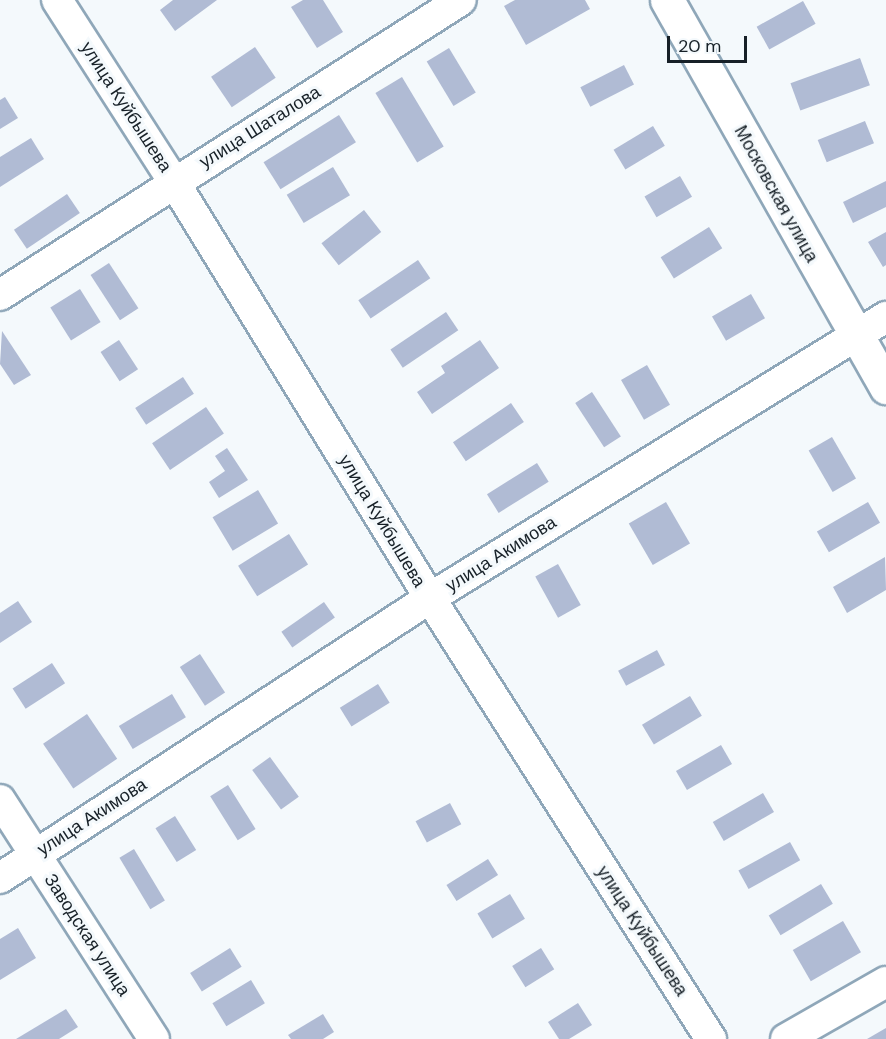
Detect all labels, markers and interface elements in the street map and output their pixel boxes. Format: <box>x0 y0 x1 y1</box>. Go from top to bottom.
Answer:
scale bar <box>670 24 750 62</box>
text: 20 m <box>678 34 721 58</box>
street label: улица Куйбышева <box>76 38 176 176</box>
street label: улица Шаталова <box>196 81 324 173</box>
street label: Московская улица <box>729 122 823 266</box>
street label: улица Куйбышева <box>334 451 430 591</box>
street label: улица Акимова <box>442 511 560 597</box>
street label: улица Акимова <box>33 774 151 860</box>
street label: улица Куйбышева <box>592 862 692 1000</box>
street label: Заводская улица <box>39 870 135 1000</box>

